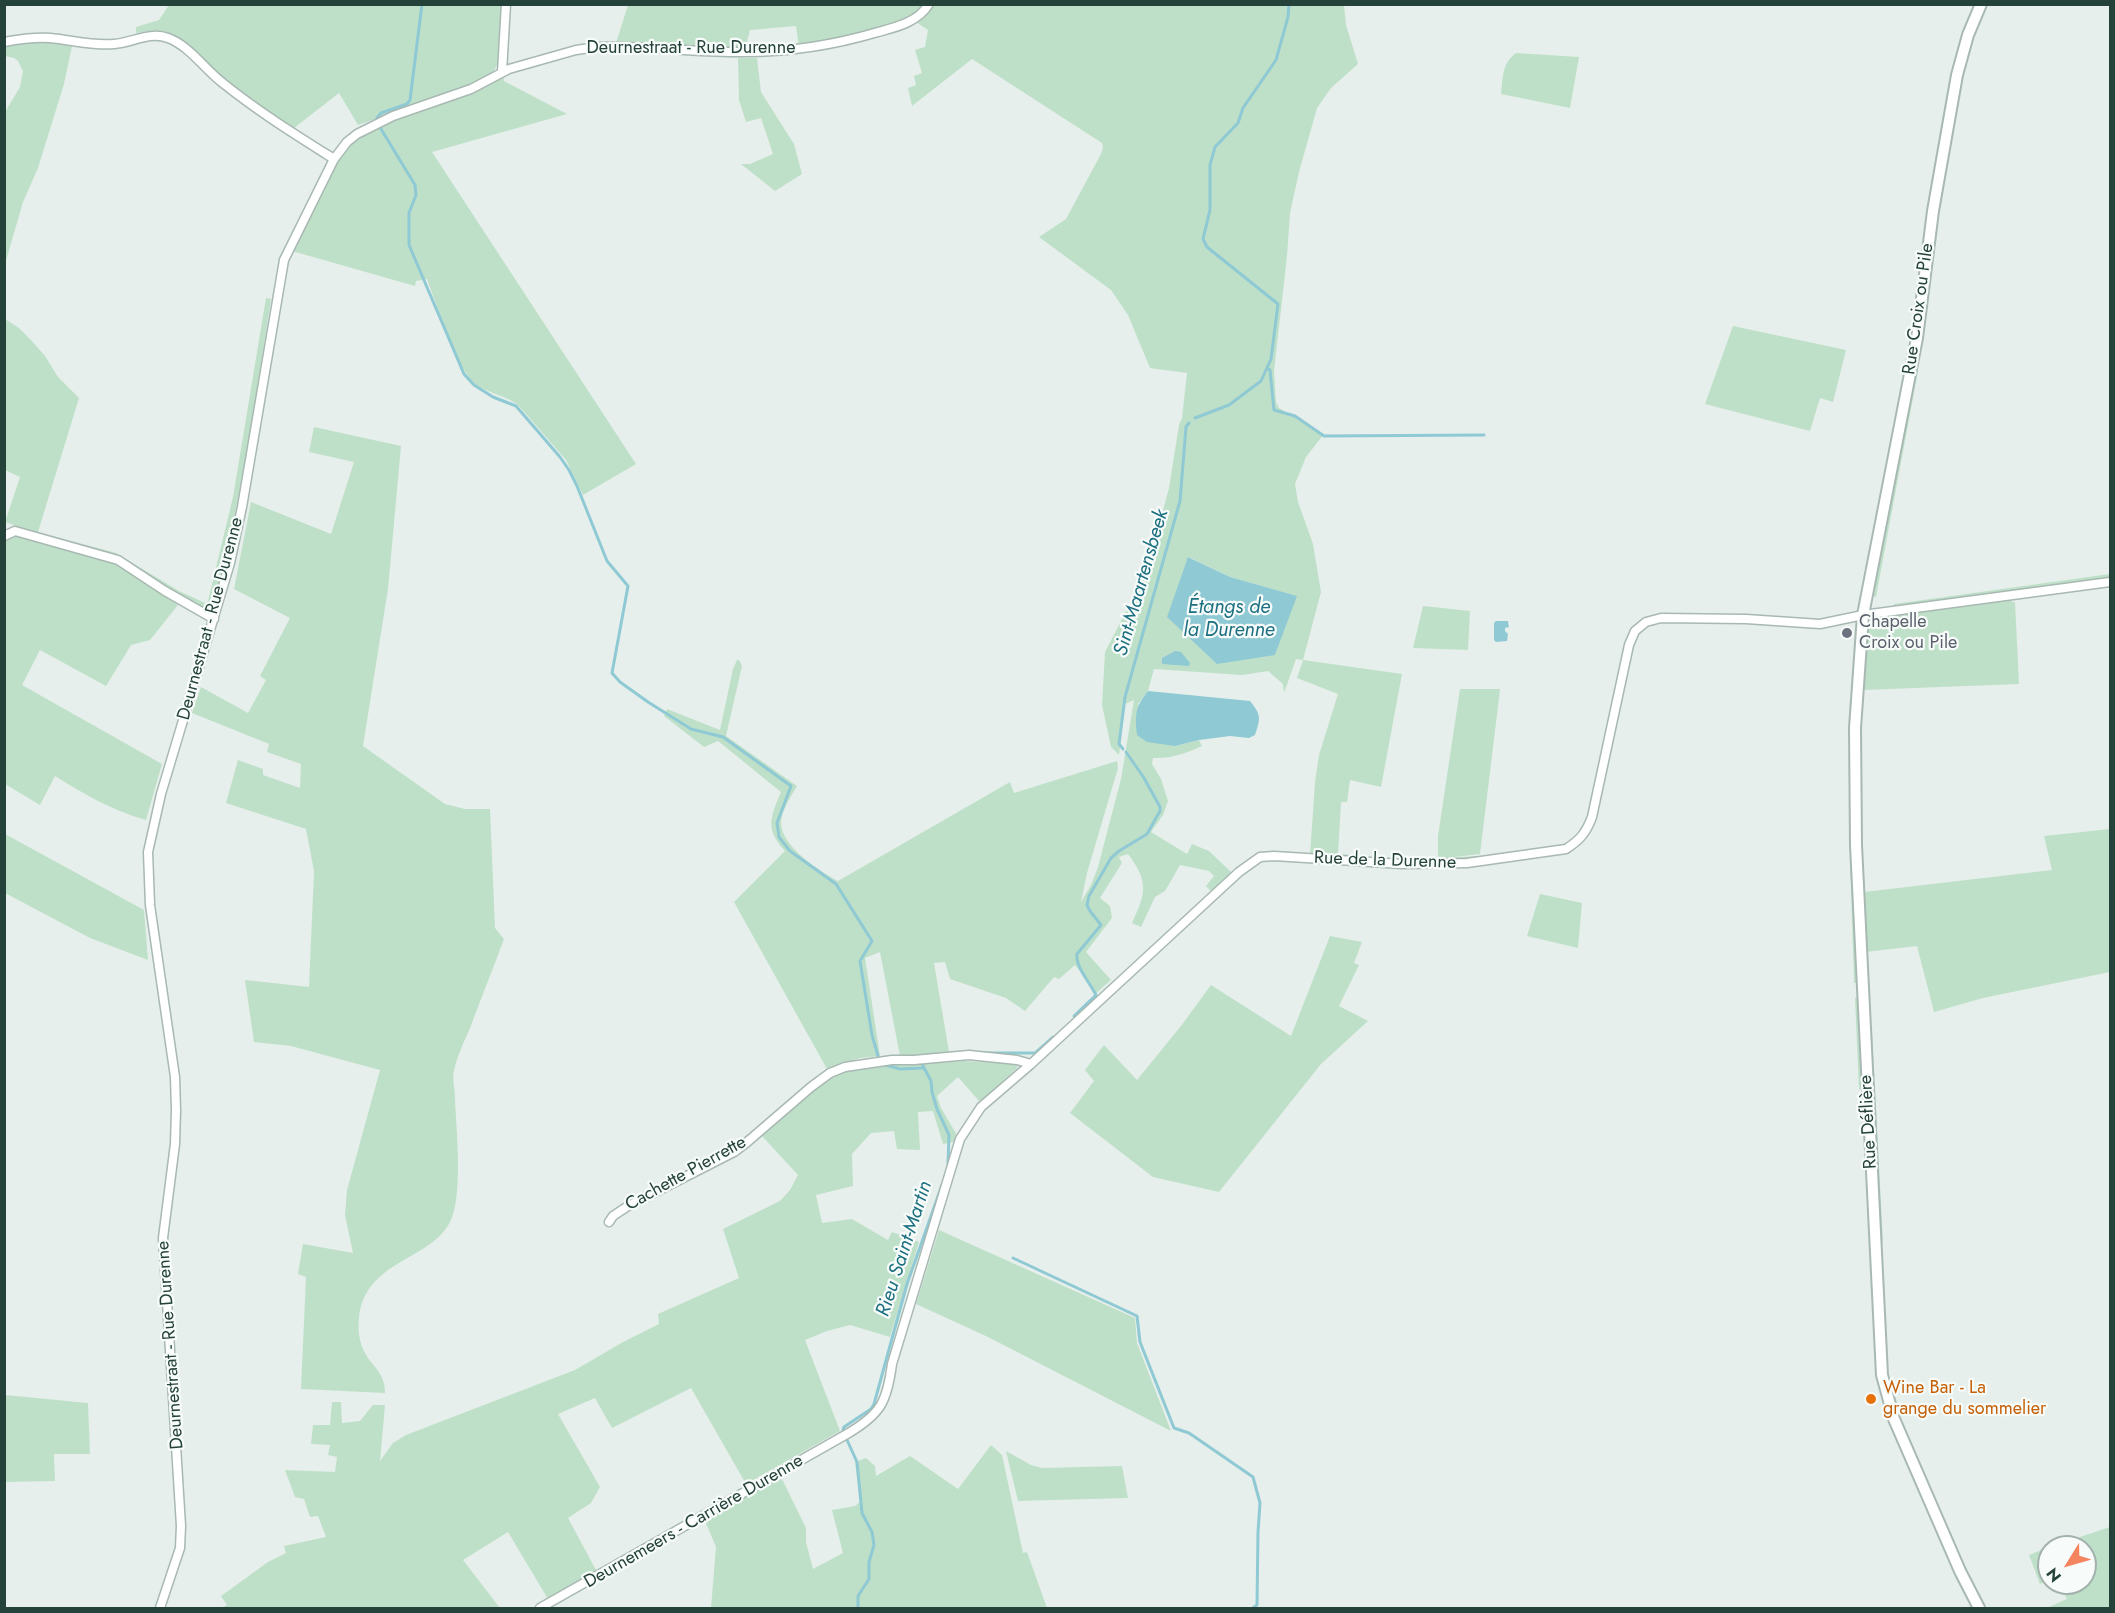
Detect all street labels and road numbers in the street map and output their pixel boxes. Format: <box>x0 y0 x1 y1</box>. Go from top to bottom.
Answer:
street label: Deurnestraat - Rue Durenne <box>586 38 796 60</box>
street label: Rue Croix ou Pile <box>1899 242 1939 376</box>
street label: Deurnestraat - Rue Durenne <box>174 515 248 723</box>
street label: Rue de la Durenne <box>1313 848 1457 874</box>
street label: Rue Déflière <box>1856 1074 1882 1170</box>
street label: Cachette Pierrette <box>622 1132 750 1216</box>
street label: Deurnestraat - Rue Durenne <box>153 1240 189 1450</box>
street label: Deurnemeers - Carrière Durenne <box>581 1450 807 1594</box>

